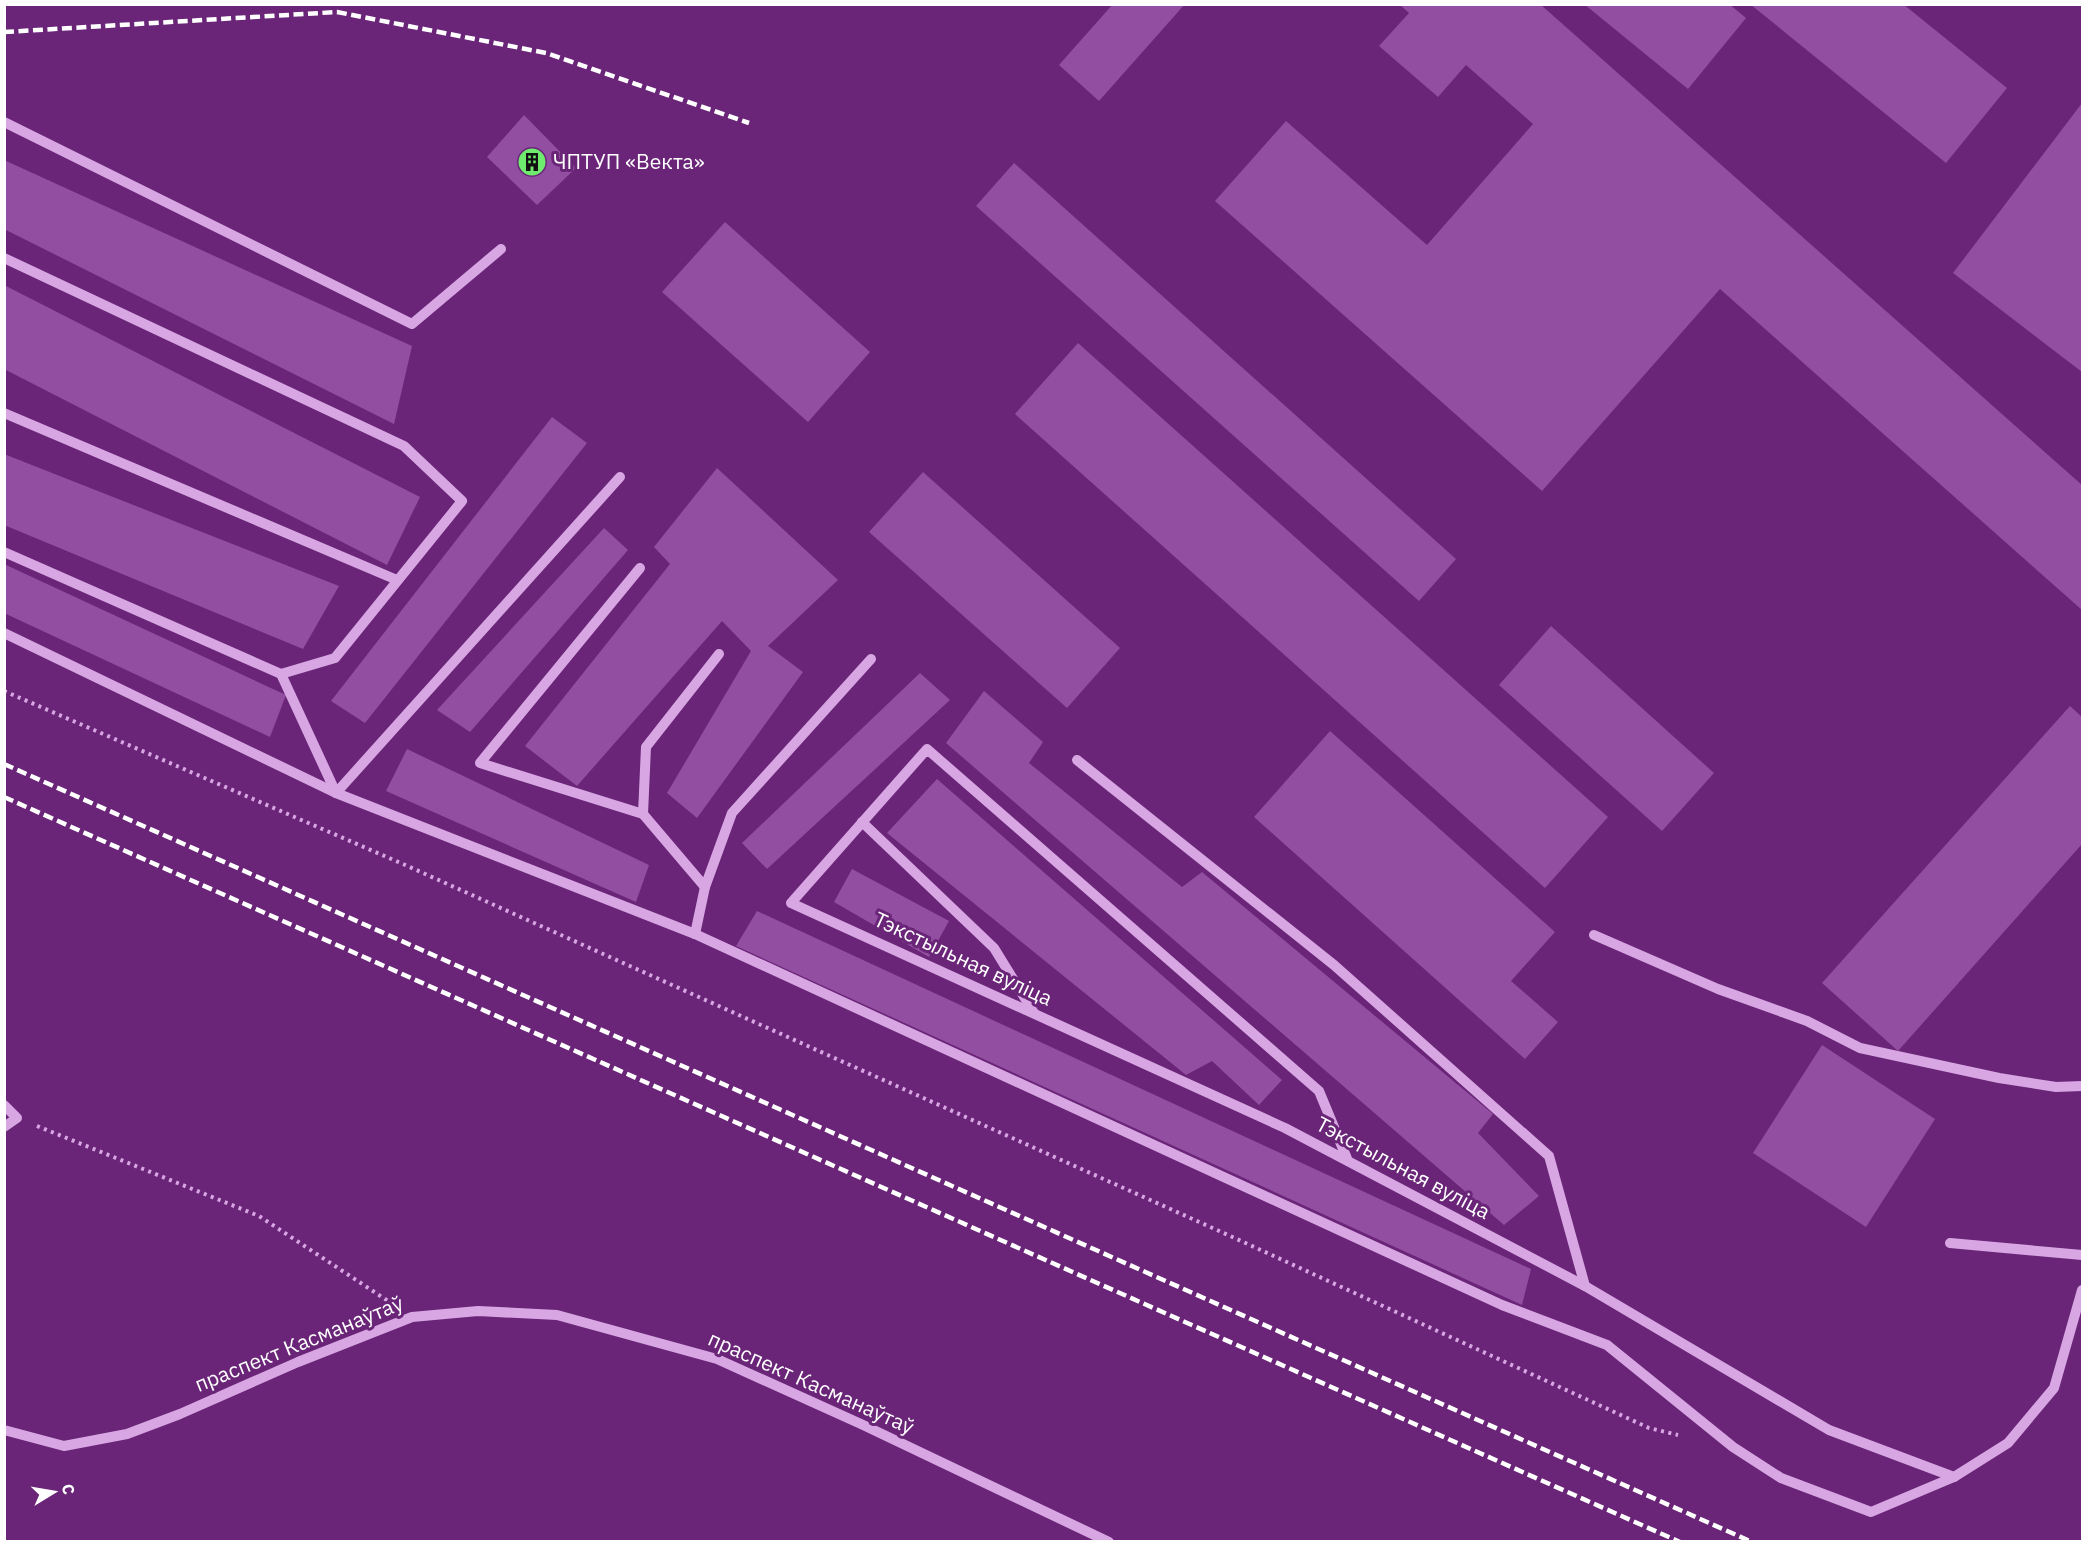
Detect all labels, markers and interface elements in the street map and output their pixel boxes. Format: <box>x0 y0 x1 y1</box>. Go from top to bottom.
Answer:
building icon: ЧПТУП «Векта» <box>516 146 548 178</box>
place label: ЧПТУП «Векта» <box>553 147 705 175</box>
street label: Тэкстыльная вуліца <box>870 904 1057 1012</box>
street label: Тэкстыльная вуліца <box>1311 1109 1496 1225</box>
street label: праспект Касманаўтаў <box>190 1288 408 1398</box>
street label: праспект Касманаўтаў <box>704 1324 919 1440</box>
north arrow <box>24 1462 84 1522</box>
text: С <box>58 1482 80 1496</box>

